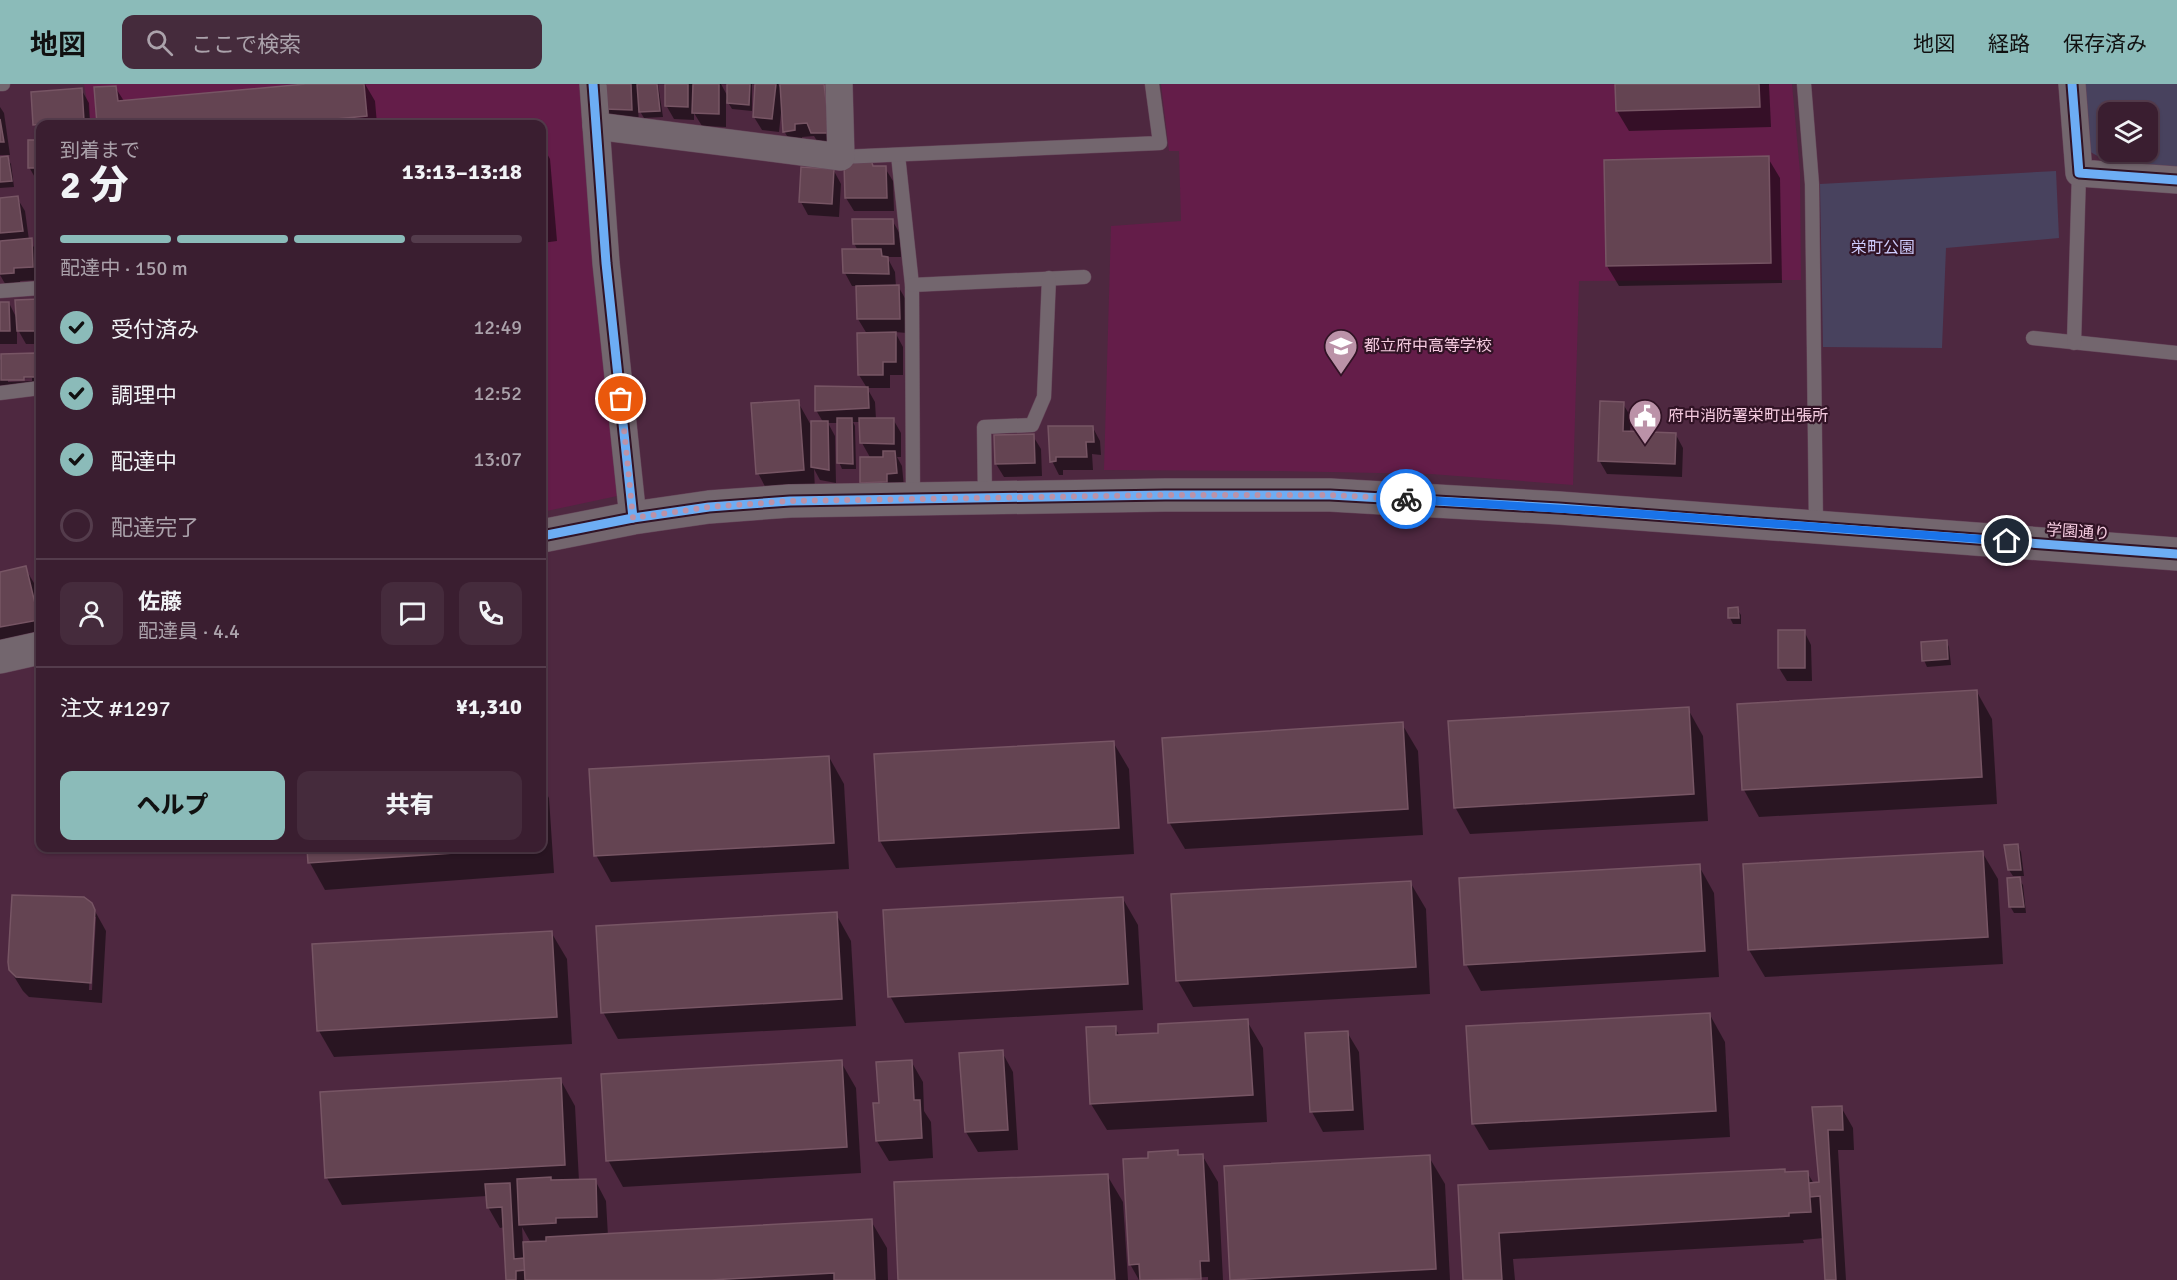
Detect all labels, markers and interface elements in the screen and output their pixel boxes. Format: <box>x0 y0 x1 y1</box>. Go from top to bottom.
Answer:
search box <box>122 15 542 69</box>
icon: search <box>143 26 176 59</box>
text: 地図 <box>30 28 86 62</box>
text: ここで検索 <box>191 31 301 58</box>
text: 地図 <box>1913 31 1955 57</box>
text: 経路 <box>1988 31 2030 57</box>
text: 保存済み <box>2063 31 2147 57</box>
map controls <box>2098 102 2158 162</box>
button: layers <box>2098 102 2158 162</box>
text: 到着まで <box>60 138 140 163</box>
text: 13:13–13:18 <box>402 158 522 185</box>
text: 2 分 <box>60 161 129 209</box>
park label: 栄町公園 <box>1851 238 1915 258</box>
text: 配達中 · 150 m <box>60 256 188 281</box>
icon: check <box>60 311 93 344</box>
text: 12:49 <box>473 315 522 340</box>
text: 受付済み <box>111 316 199 343</box>
school or university icon: 都立府中高等学校 <box>1323 328 1359 375</box>
place label: 都立府中高等学校 <box>1364 336 1492 356</box>
pin <box>595 373 646 424</box>
icon: check <box>60 377 93 410</box>
text: 12:52 <box>473 381 522 406</box>
text: 調理中 <box>111 382 177 409</box>
icon: bag <box>604 382 637 415</box>
public building icon: 府中消防署栄町出張所 <box>1627 398 1663 445</box>
place label: 府中消防署栄町出張所 <box>1668 406 1828 426</box>
icon: check <box>60 443 93 476</box>
text: 13:07 <box>473 447 522 472</box>
text: 配達中 <box>111 448 177 475</box>
courier <box>1376 469 1436 529</box>
icon: bike <box>1390 483 1423 516</box>
text: 配達完了 <box>111 514 199 541</box>
pin <box>1981 515 2032 566</box>
street label: 学園通り <box>2045 520 2111 544</box>
icon: home <box>1990 524 2023 557</box>
button: person <box>60 582 123 645</box>
button: chat <box>381 582 444 645</box>
button: phone <box>459 582 522 645</box>
text: 佐藤 <box>138 588 182 615</box>
text: 配達員 · 4.4 <box>138 619 240 644</box>
text: ¥1,310 <box>456 693 522 720</box>
text: 注文 #1297 <box>60 695 171 722</box>
button: ヘルプ <box>60 771 285 840</box>
button: 共有 <box>297 771 522 840</box>

